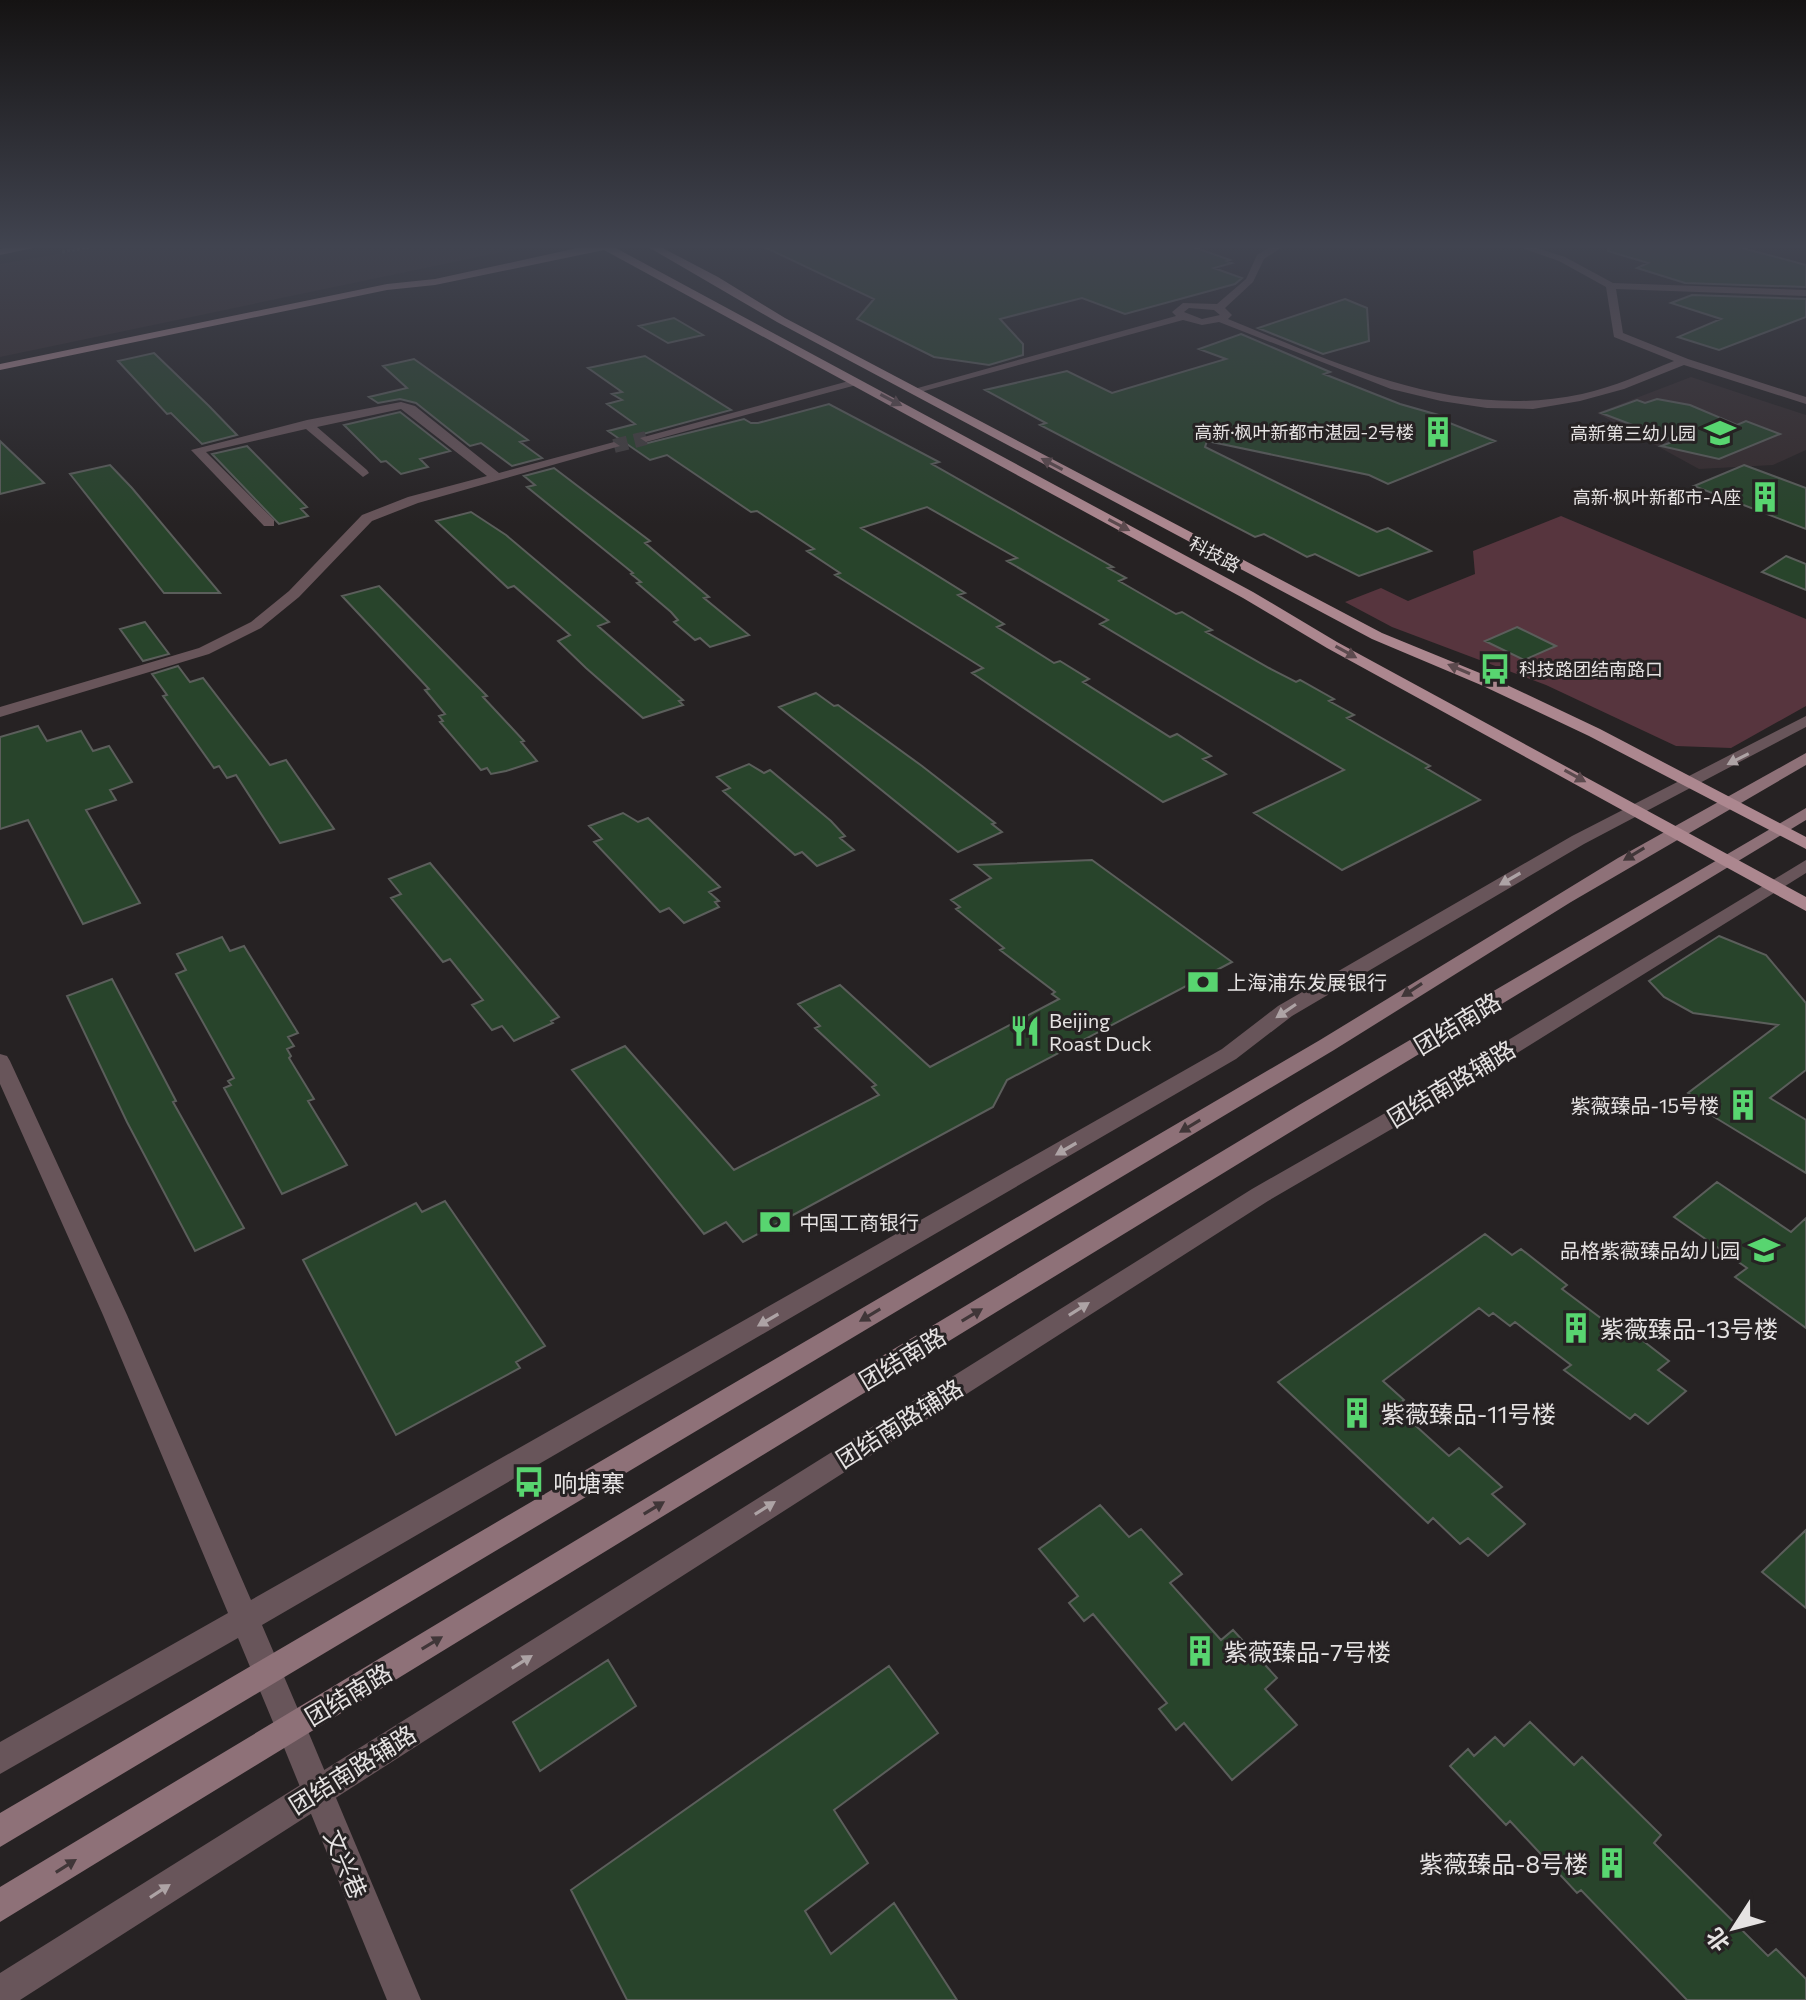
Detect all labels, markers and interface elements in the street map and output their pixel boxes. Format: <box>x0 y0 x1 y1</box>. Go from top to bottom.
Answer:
one-way arrow <box>880 393 902 407</box>
building icon: 高新·枫叶新都市湛园-2号楼 <box>1421 415 1455 449</box>
school or university icon: 高新第三幼儿园 <box>1703 416 1737 450</box>
place label: 高新·枫叶新都市湛园-2号楼 <box>1194 421 1414 443</box>
place label: 高新第三幼儿园 <box>1570 422 1696 444</box>
one-way arrow <box>1041 458 1064 471</box>
building icon: 高新·枫叶新都市-A座 <box>1748 480 1782 514</box>
place label: 高新·枫叶新都市-A座 <box>1573 486 1741 508</box>
one-way arrow <box>1108 518 1131 531</box>
street label: 科技路 <box>1186 532 1244 576</box>
one-way arrow <box>1335 645 1357 659</box>
bus stop icon: 科技路团结南路口 <box>1478 652 1512 686</box>
place label: 科技路团结南路口 <box>1519 658 1663 680</box>
one-way arrow <box>1447 662 1471 675</box>
one-way arrow <box>1726 753 1749 766</box>
one-way arrow <box>1563 769 1586 782</box>
one-way arrow <box>1623 847 1645 861</box>
one-way arrow <box>1499 872 1521 886</box>
bank icon: 上海浦东发展银行 <box>1186 965 1220 999</box>
place label: 上海浦东发展银行 <box>1227 970 1387 994</box>
one-way arrow <box>1401 983 1423 997</box>
street label: 团结南路 <box>1408 986 1506 1060</box>
one-way arrow <box>1276 1003 1297 1018</box>
place label: Beijing Roast Duck <box>1049 1008 1152 1055</box>
restaurant icon: Beijing Roast Duck <box>1008 1014 1042 1048</box>
street label: 团结南路辅路 <box>1382 1033 1520 1133</box>
building icon: 紫薇臻品-15号楼 <box>1726 1088 1760 1122</box>
place label: 紫薇臻品-15号楼 <box>1571 1093 1719 1117</box>
one-way arrow <box>1179 1118 1201 1132</box>
one-way arrow <box>1055 1142 1077 1156</box>
bank icon: 中国工商银行 <box>758 1205 792 1239</box>
place label: 中国工商银行 <box>799 1210 919 1234</box>
school or university icon: 品格紫薇臻品幼儿园 <box>1747 1233 1781 1267</box>
place label: 品格紫薇臻品幼儿园 <box>1560 1238 1740 1262</box>
one-way arrow <box>1069 1301 1090 1316</box>
one-way arrow <box>859 1308 881 1322</box>
one-way arrow <box>961 1308 983 1322</box>
building icon: 紫薇臻品-13号楼 <box>1559 1311 1593 1345</box>
one-way arrow <box>757 1313 779 1327</box>
place label: 紫薇臻品-13号楼 <box>1600 1314 1778 1343</box>
street label: 团结南路 <box>853 1321 951 1395</box>
street label: 团结南路辅路 <box>830 1373 968 1473</box>
building icon: 紫薇臻品-11号楼 <box>1340 1396 1374 1430</box>
place label: 紫薇臻品-11号楼 <box>1381 1399 1556 1428</box>
bus stop icon: 响塘寨 <box>512 1465 546 1499</box>
place label: 响塘寨 <box>553 1468 625 1497</box>
one-way arrow <box>643 1501 665 1515</box>
one-way arrow <box>754 1502 776 1516</box>
building icon: 紫薇臻品-7号楼 <box>1183 1634 1217 1668</box>
one-way arrow <box>421 1636 443 1650</box>
place label: 紫薇臻品-7号楼 <box>1224 1637 1391 1666</box>
one-way arrow <box>511 1656 533 1670</box>
street label: 团结南路 <box>299 1657 397 1731</box>
street label: 团结南路辅路 <box>283 1719 421 1819</box>
street label: 文兴巷 <box>319 1825 373 1903</box>
building icon: 紫薇臻品-8号楼 <box>1595 1846 1629 1880</box>
place label: 紫薇臻品-8号楼 <box>1419 1849 1588 1878</box>
one-way arrow <box>56 1858 77 1873</box>
one-way arrow <box>149 1884 171 1898</box>
north arrow <box>1694 1888 1774 1968</box>
text: 北 <box>1700 1923 1735 1957</box>

